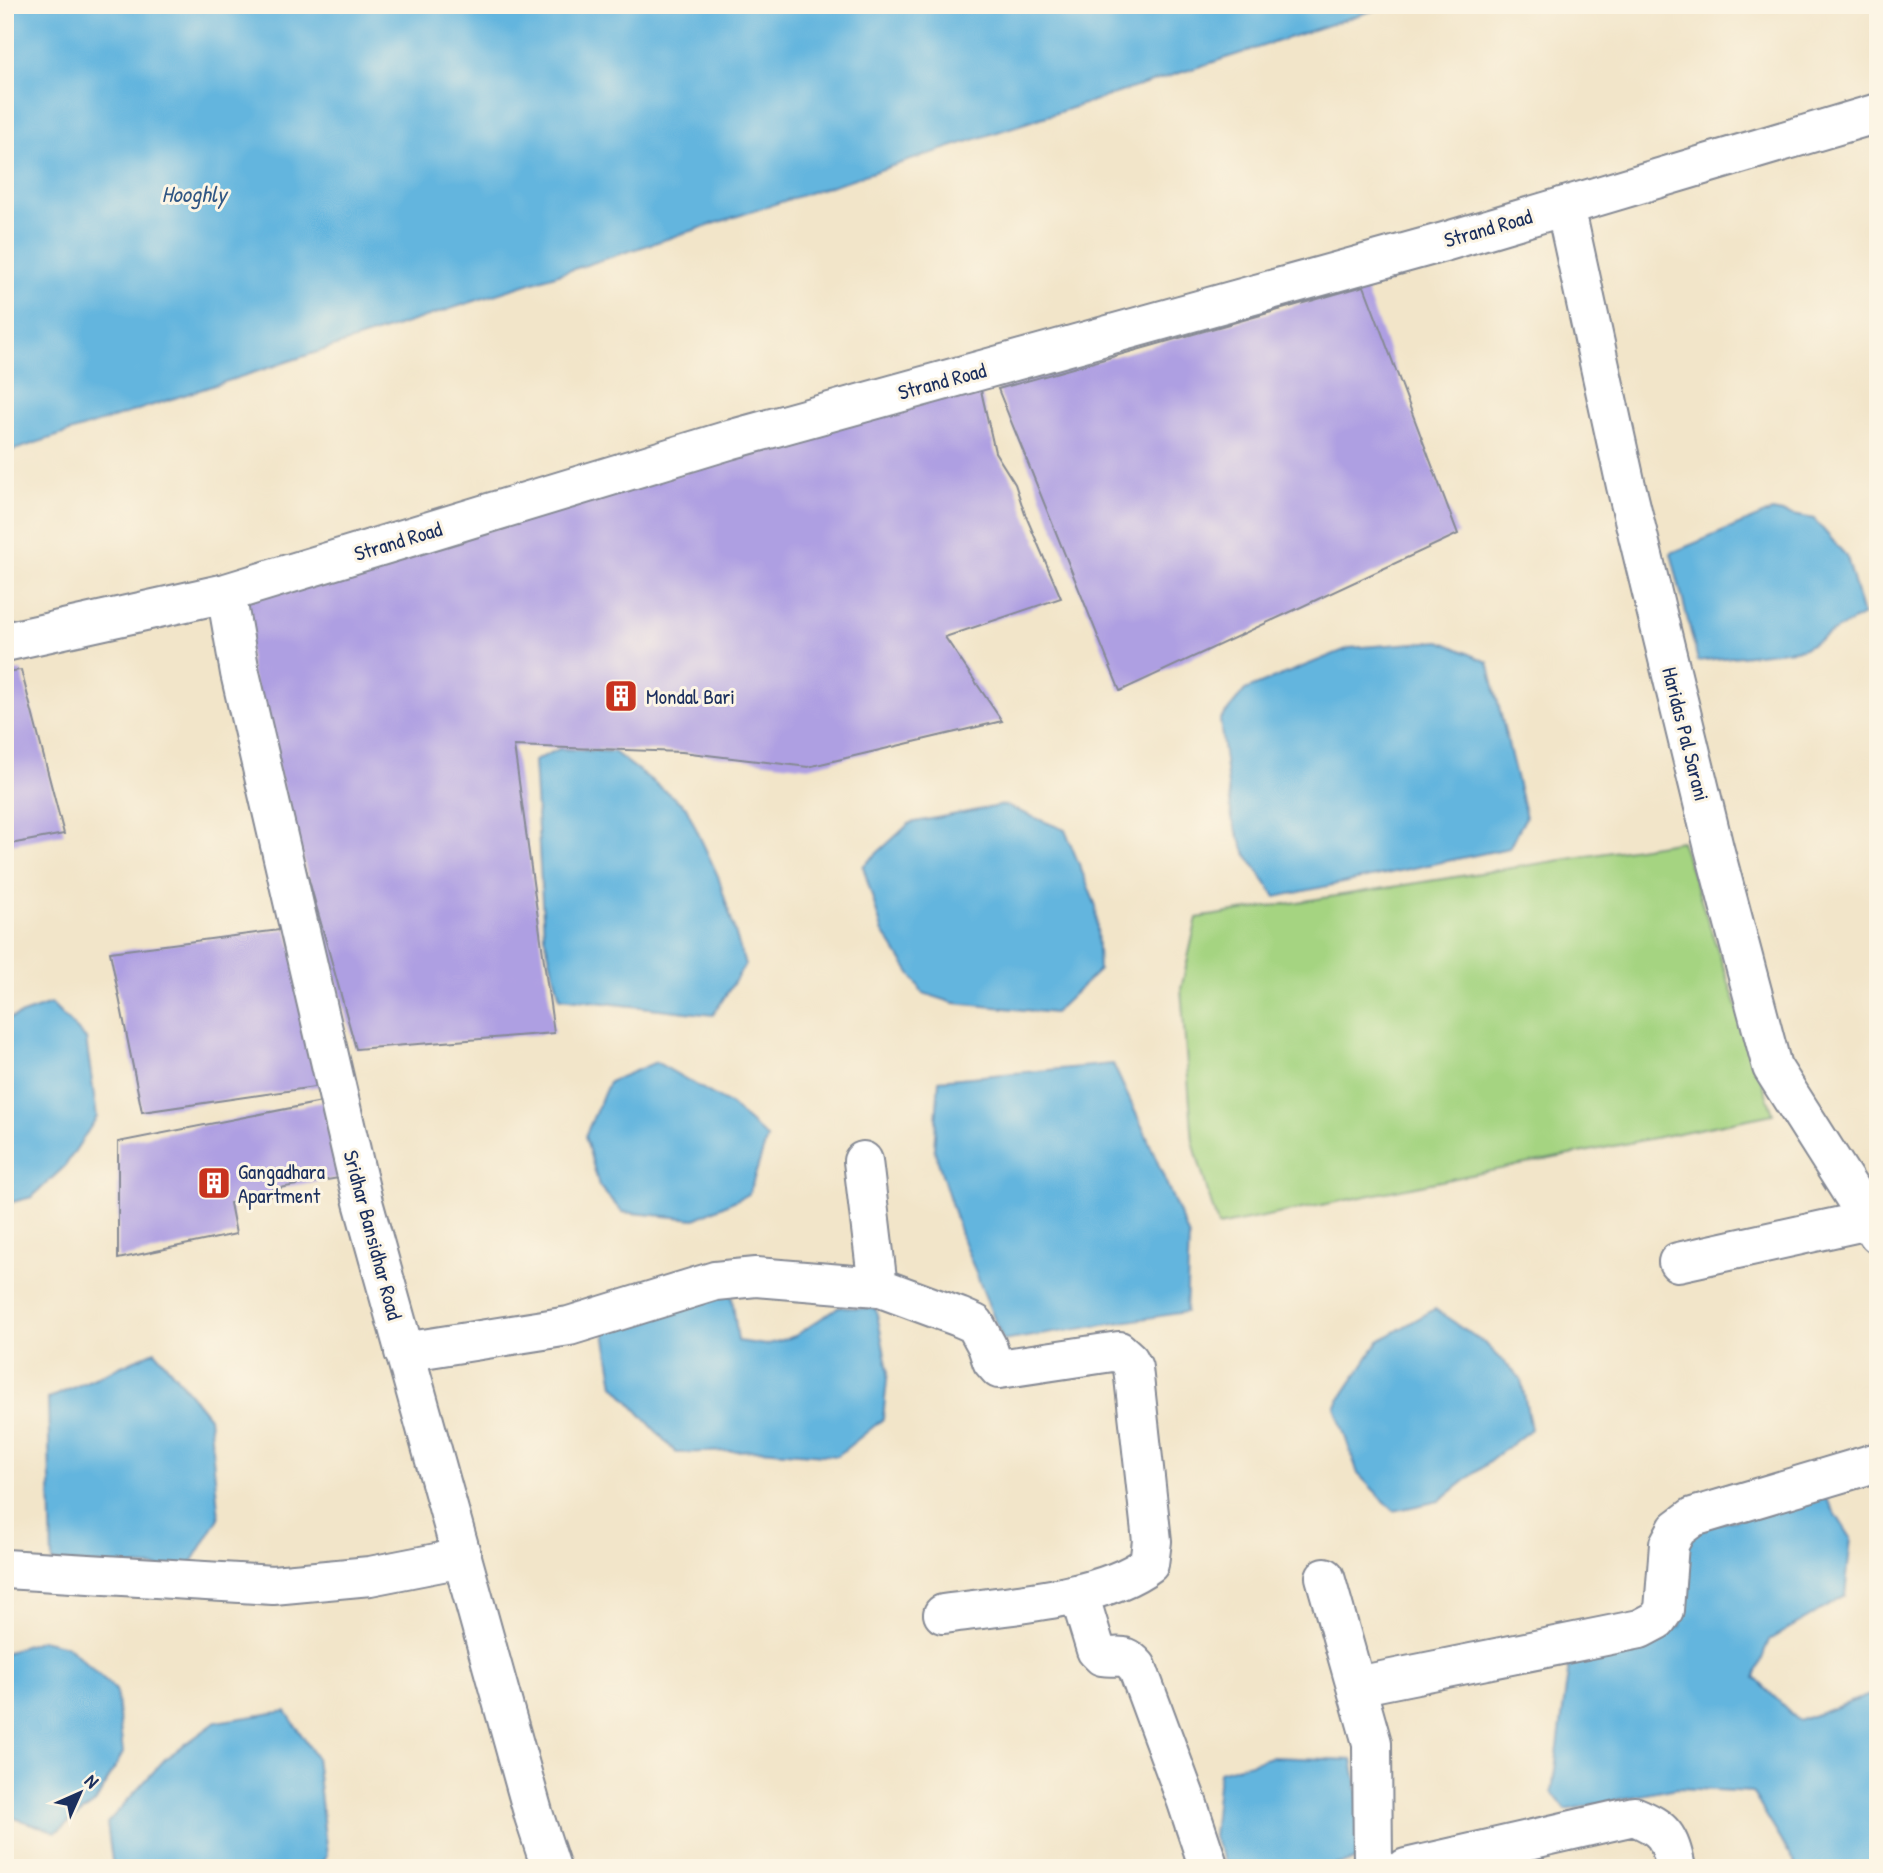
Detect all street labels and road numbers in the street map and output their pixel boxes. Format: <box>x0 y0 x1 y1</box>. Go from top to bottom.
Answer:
street label: Strand Road <box>1441 202 1535 254</box>
street label: Strand Road <box>895 355 989 407</box>
street label: Strand Road <box>351 514 445 568</box>
street label: Haridas Pal Sarani <box>1655 664 1717 804</box>
street label: Sridhar Bansidhar Road <box>336 1147 410 1323</box>

